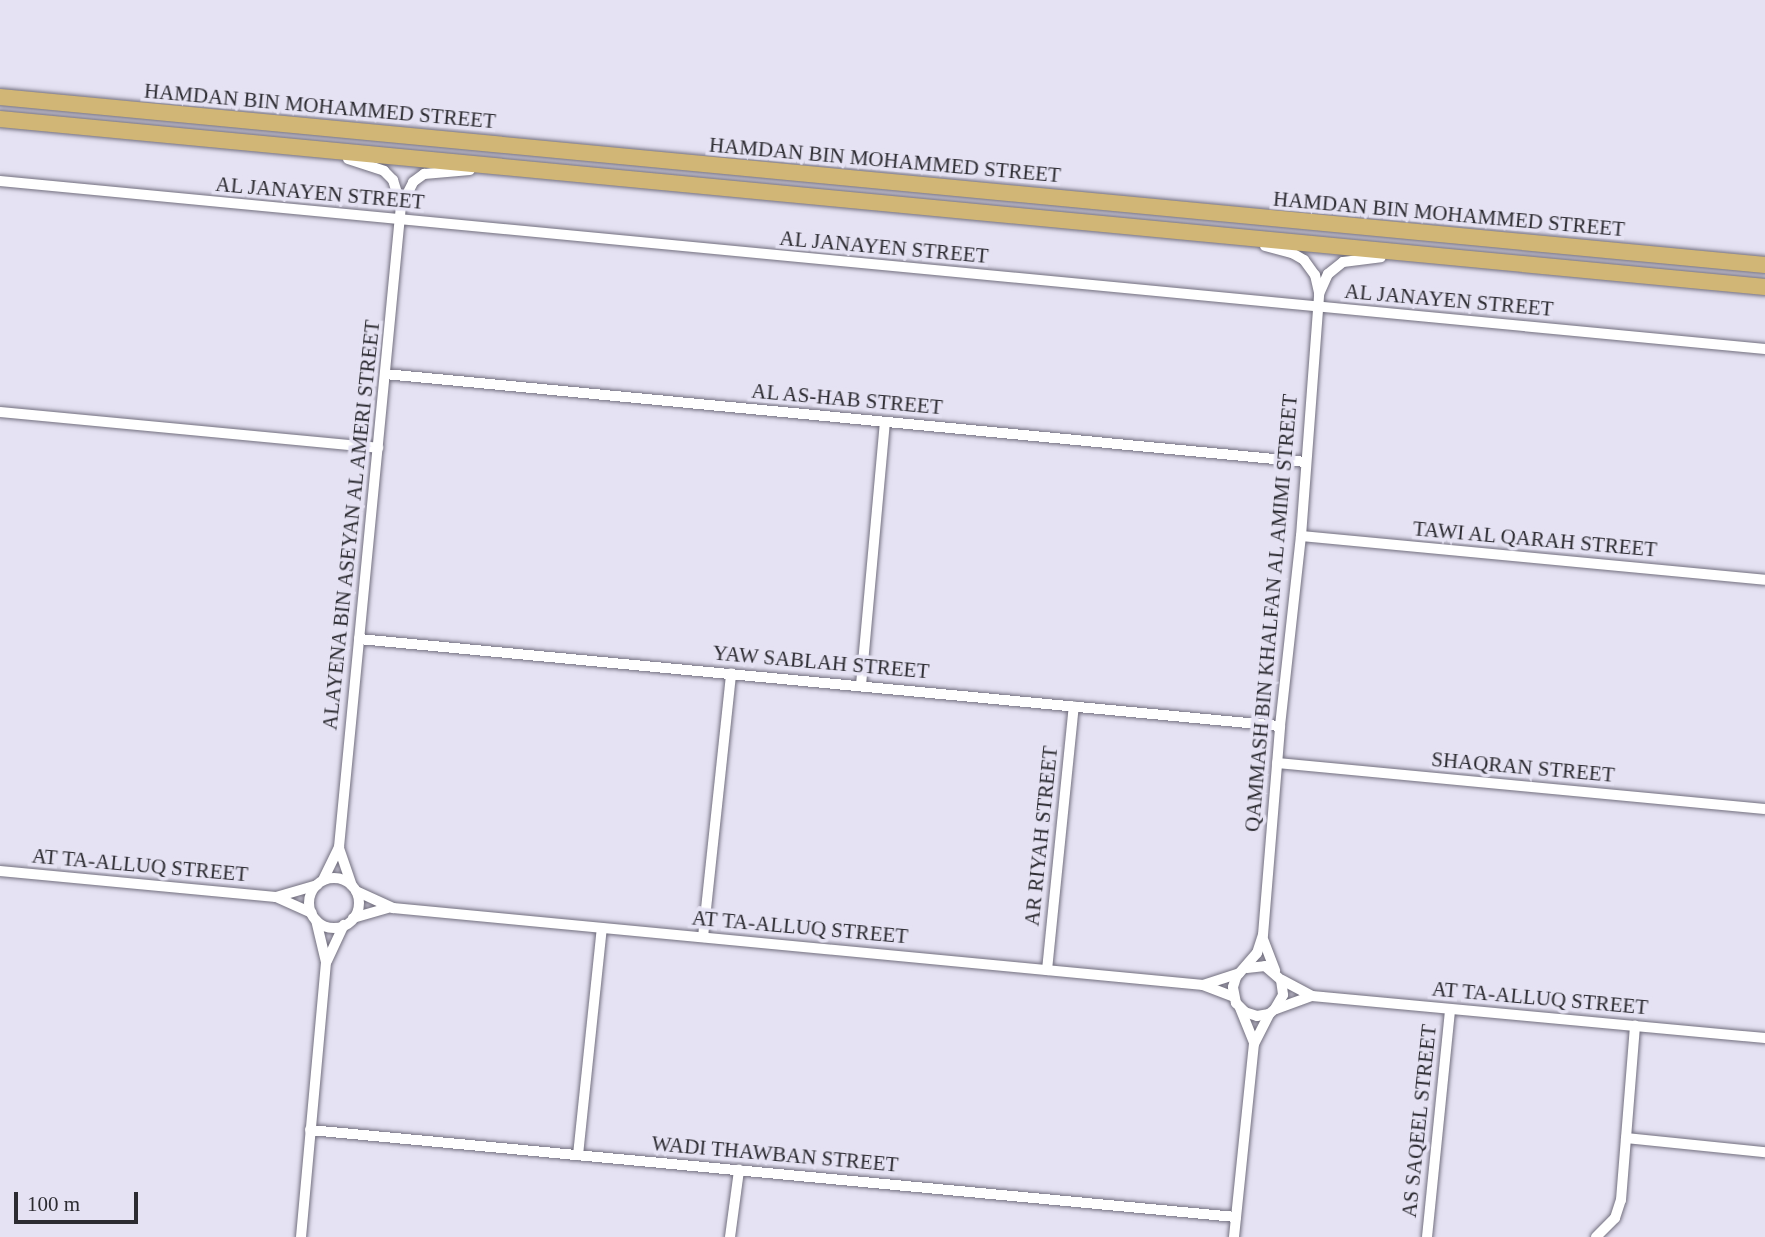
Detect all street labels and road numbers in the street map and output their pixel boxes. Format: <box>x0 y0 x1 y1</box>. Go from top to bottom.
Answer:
street label: HAMDAN BIN MOHAMMED STREET <box>143 78 497 134</box>
street label: HAMDAN BIN MOHAMMED STREET <box>708 132 1062 188</box>
street label: AL JANAYEN STREET <box>214 171 426 215</box>
street label: HAMDAN BIN MOHAMMED STREET <box>1272 186 1626 242</box>
street label: AL JANAYEN STREET <box>778 225 990 269</box>
street label: AL JANAYEN STREET <box>1343 278 1555 322</box>
street label: ALAYENA BIN ASEYAN AL AMERI STREET <box>317 316 385 734</box>
street label: AL AS-HAB STREET <box>749 378 945 420</box>
street label: QAMMASH BIN KHALFAN AL AMIMI STREET <box>1239 392 1303 834</box>
street label: TAWI AL QARAH STREET <box>1411 516 1659 562</box>
street label: YAW SABLAH STREET <box>711 640 931 684</box>
street label: AR RIYAH STREET <box>1019 745 1063 927</box>
street label: SHAQRAN STREET <box>1430 746 1616 788</box>
street label: AT TA-ALLUQ STREET <box>31 843 249 887</box>
street label: AT TA-ALLUQ STREET <box>691 905 909 949</box>
street label: AT TA-ALLUQ STREET <box>1431 976 1649 1020</box>
street label: AS SAQEEL STREET <box>1396 1023 1442 1219</box>
street label: WADI THAWBAN STREET <box>650 1131 900 1177</box>

